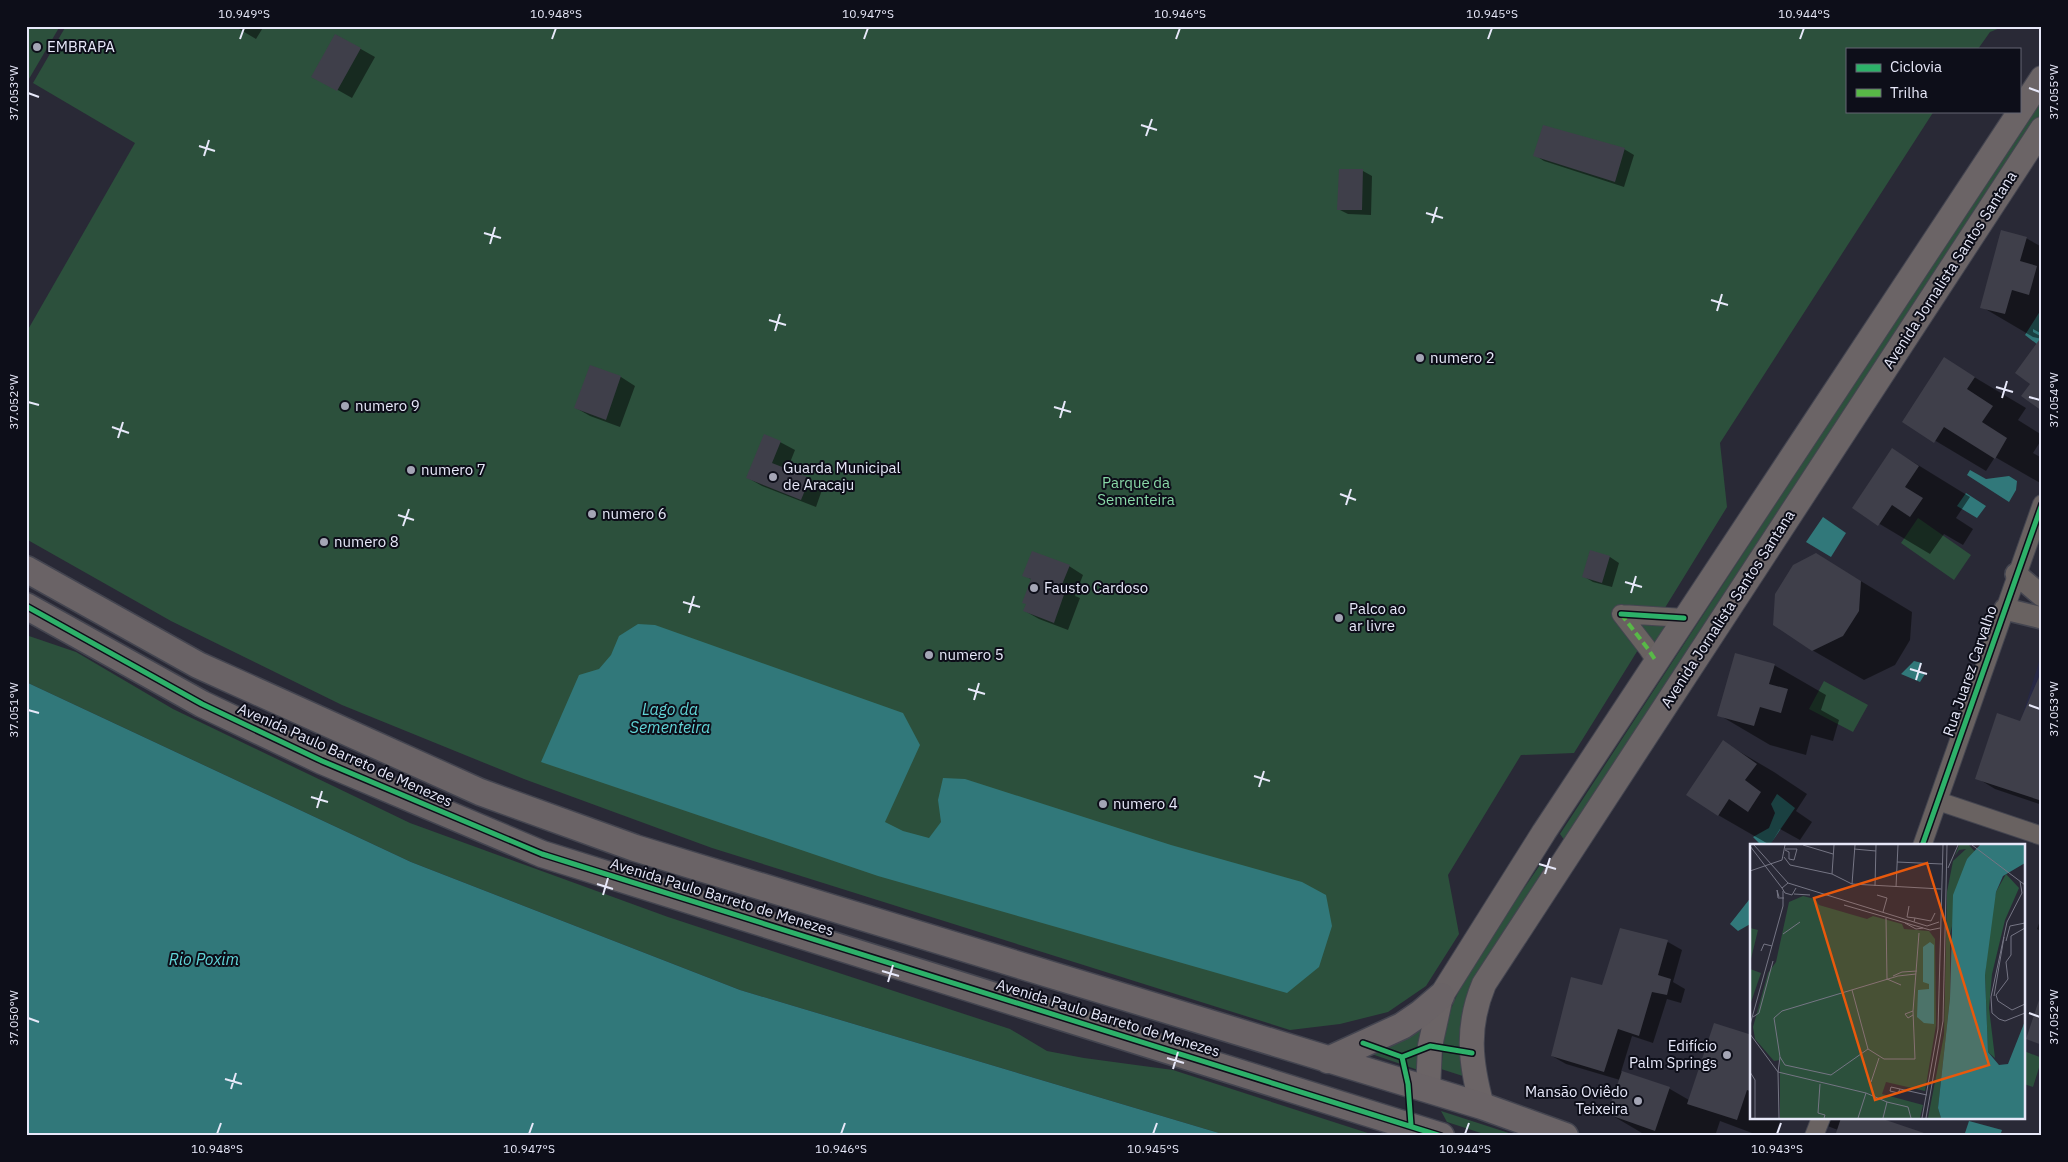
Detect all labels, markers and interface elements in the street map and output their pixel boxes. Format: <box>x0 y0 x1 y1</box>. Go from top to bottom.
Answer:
text: 10.949°S <box>218 6 270 21</box>
text: 10.948°S <box>530 6 582 21</box>
text: 10.947°S <box>842 6 894 21</box>
text: 10.946°S <box>1154 6 1206 21</box>
text: 10.945°S <box>1466 6 1518 21</box>
text: 10.944°S <box>1778 6 1830 21</box>
place label: EMBRAPA <box>47 37 115 56</box>
marker: EMBRAPA <box>31 41 43 53</box>
legend <box>1846 48 2020 112</box>
text: Ciclovia <box>1890 57 1942 76</box>
text: 37.055°W <box>2046 64 2061 120</box>
text: 37.053°W <box>6 65 21 121</box>
text: Trilha <box>1890 83 1928 102</box>
street label: Avenida Jornalista Santos Santana <box>1878 167 2021 372</box>
place label: numero 2 <box>1430 348 1495 367</box>
marker: numero 2 <box>1414 352 1426 364</box>
text: 37.054°W <box>2046 372 2061 428</box>
text: 37.052°W <box>6 374 21 430</box>
place label: numero 9 <box>355 396 420 415</box>
marker: numero 9 <box>339 400 351 412</box>
place label: Guarda Municipal de Aracaju <box>783 458 901 494</box>
place label: numero 7 <box>421 460 486 479</box>
marker: numero 7 <box>405 464 417 476</box>
marker: Guarda Municipal de Aracaju <box>767 471 779 483</box>
park label: Parque da Sementeira <box>1097 473 1175 509</box>
place label: numero 6 <box>602 504 667 523</box>
street label: Avenida Jornalista Santos Santana <box>1656 506 1799 711</box>
marker: numero 6 <box>586 508 598 520</box>
place label: numero 8 <box>334 532 399 551</box>
marker: numero 8 <box>318 536 330 548</box>
place label: Fausto Cardoso <box>1044 578 1148 597</box>
marker: Fausto Cardoso <box>1028 582 1040 594</box>
place label: Palco ao ar livre <box>1349 599 1406 635</box>
street label: Rua Juarez Carvalho <box>1938 603 2001 739</box>
marker: Palco ao ar livre <box>1333 612 1345 624</box>
place label: numero 5 <box>939 645 1004 664</box>
marker: numero 5 <box>923 649 935 661</box>
text: 37.053°W <box>2046 681 2061 737</box>
text: 37.051°W <box>6 682 21 738</box>
street label: Avenida Paulo Barreto de Menezes <box>235 699 455 811</box>
water label: Lago da Sementeira <box>630 699 710 737</box>
place label: numero 4 <box>1113 794 1178 813</box>
marker: numero 4 <box>1097 798 1109 810</box>
inset map <box>1750 844 2026 1120</box>
street label: Avenida Paulo Barreto de Menezes <box>608 853 836 940</box>
water label: Rio Poxim <box>169 949 239 969</box>
street label: Avenida Paulo Barreto de Menezes <box>994 974 1222 1061</box>
text: 37.052°W <box>2046 989 2061 1045</box>
text: 37.050°W <box>6 990 21 1046</box>
place label: Edifício Palm Springs <box>1629 1036 1717 1072</box>
marker: Edifício Palm Springs <box>1721 1049 1733 1061</box>
place label: Mansão Oviêdo Teixeira <box>1525 1082 1628 1118</box>
marker: Mansão Oviêdo Teixeira <box>1632 1095 1644 1107</box>
text: 10.948°S <box>191 1141 243 1156</box>
text: 10.947°S <box>503 1141 555 1156</box>
text: 10.946°S <box>815 1141 867 1156</box>
text: 10.945°S <box>1127 1141 1179 1156</box>
text: 10.944°S <box>1439 1141 1491 1156</box>
text: 10.943°S <box>1751 1141 1803 1156</box>

